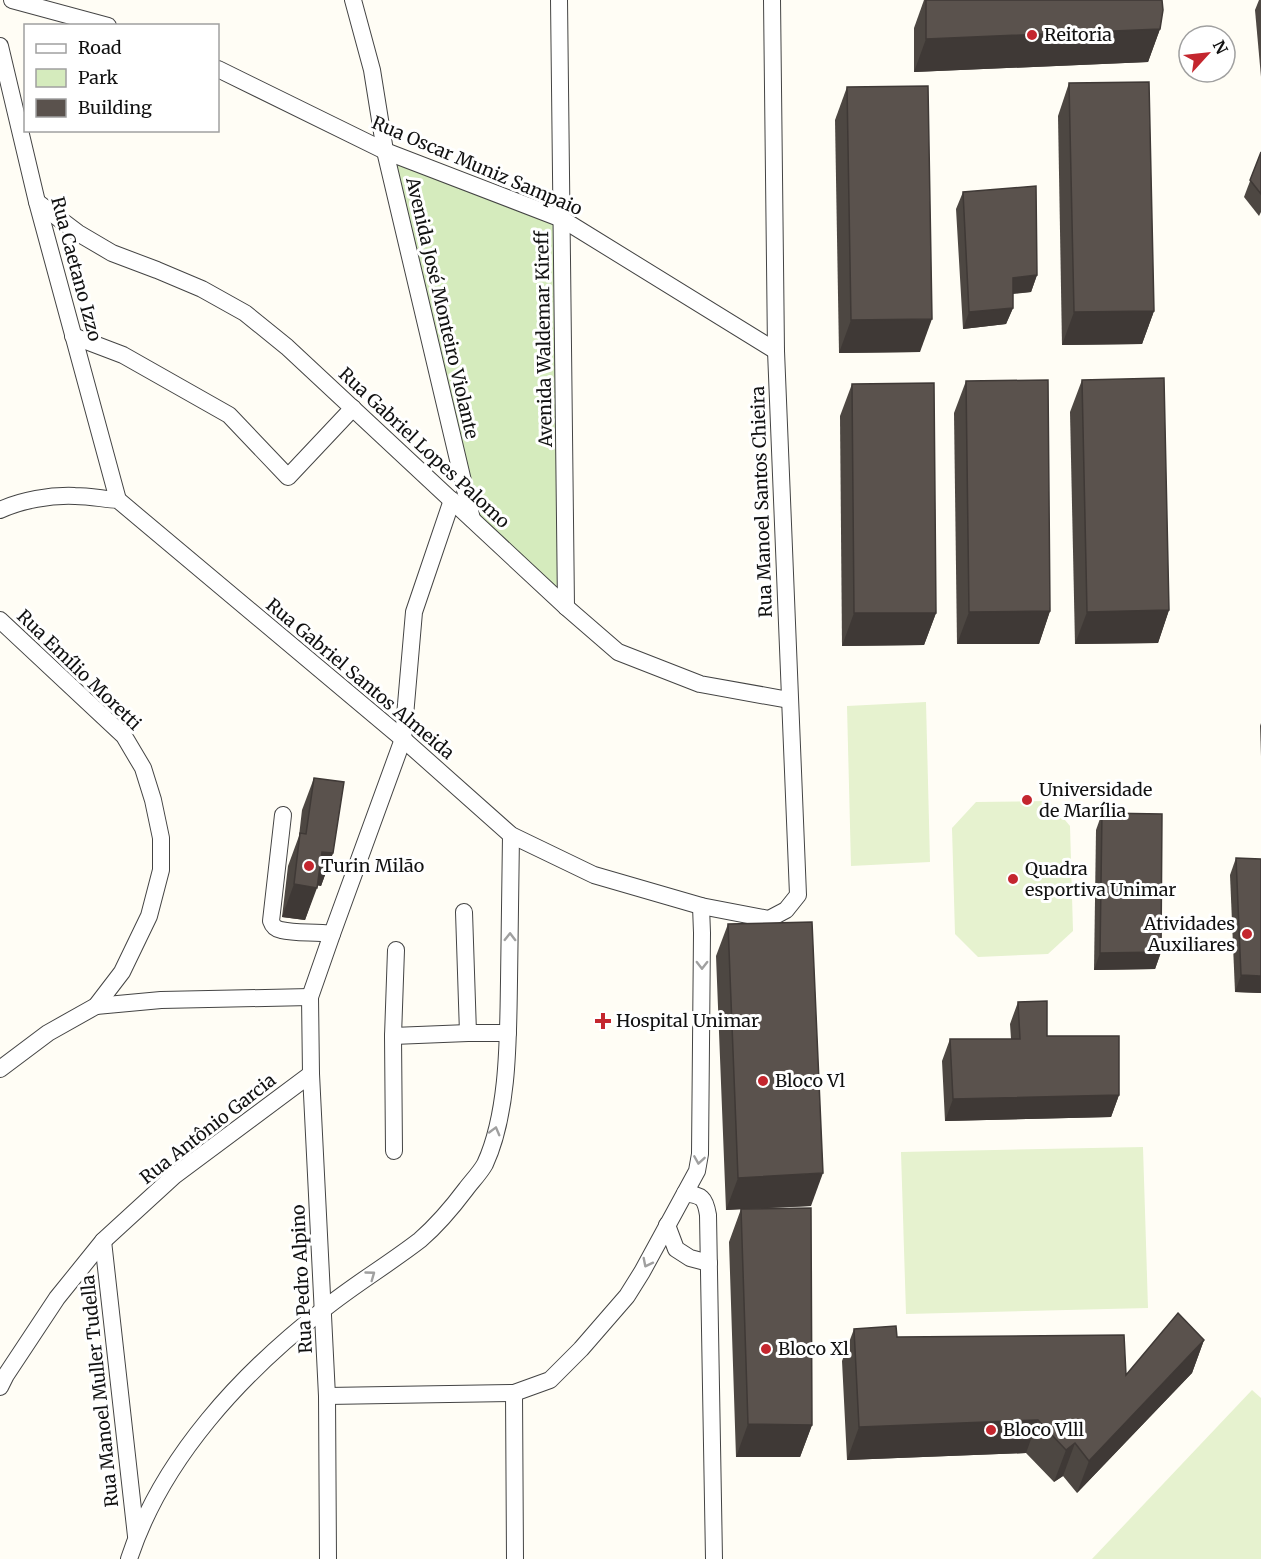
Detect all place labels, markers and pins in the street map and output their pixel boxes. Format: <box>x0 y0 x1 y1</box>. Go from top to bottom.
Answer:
place label: Reitoria <box>1044 23 1112 46</box>
marker: Reitoria <box>1025 28 1039 42</box>
place label: Universidade de Marília <box>1039 778 1152 822</box>
marker: Universidade de Marília <box>1020 793 1034 807</box>
place label: Turin Milão <box>321 854 424 877</box>
place label: Quadra esportiva Unimar <box>1025 857 1176 901</box>
marker: Turin Milão <box>302 859 316 873</box>
marker: Quadra esportiva Unimar <box>1006 872 1020 886</box>
place label: Atividades Auxiliares <box>1143 912 1235 956</box>
marker: Atividades Auxiliares <box>1240 927 1254 941</box>
place label: Hospital Unimar <box>616 1009 759 1032</box>
marker: Hospital Unimar <box>594 1012 612 1030</box>
place label: Bloco Vl <box>775 1069 845 1092</box>
marker: Bloco Vl <box>756 1074 770 1088</box>
place label: Bloco Xl <box>778 1337 849 1360</box>
marker: Bloco Xl <box>759 1342 773 1356</box>
place label: Bloco Vlll <box>1003 1418 1085 1441</box>
marker: Bloco Vlll <box>984 1423 998 1437</box>

